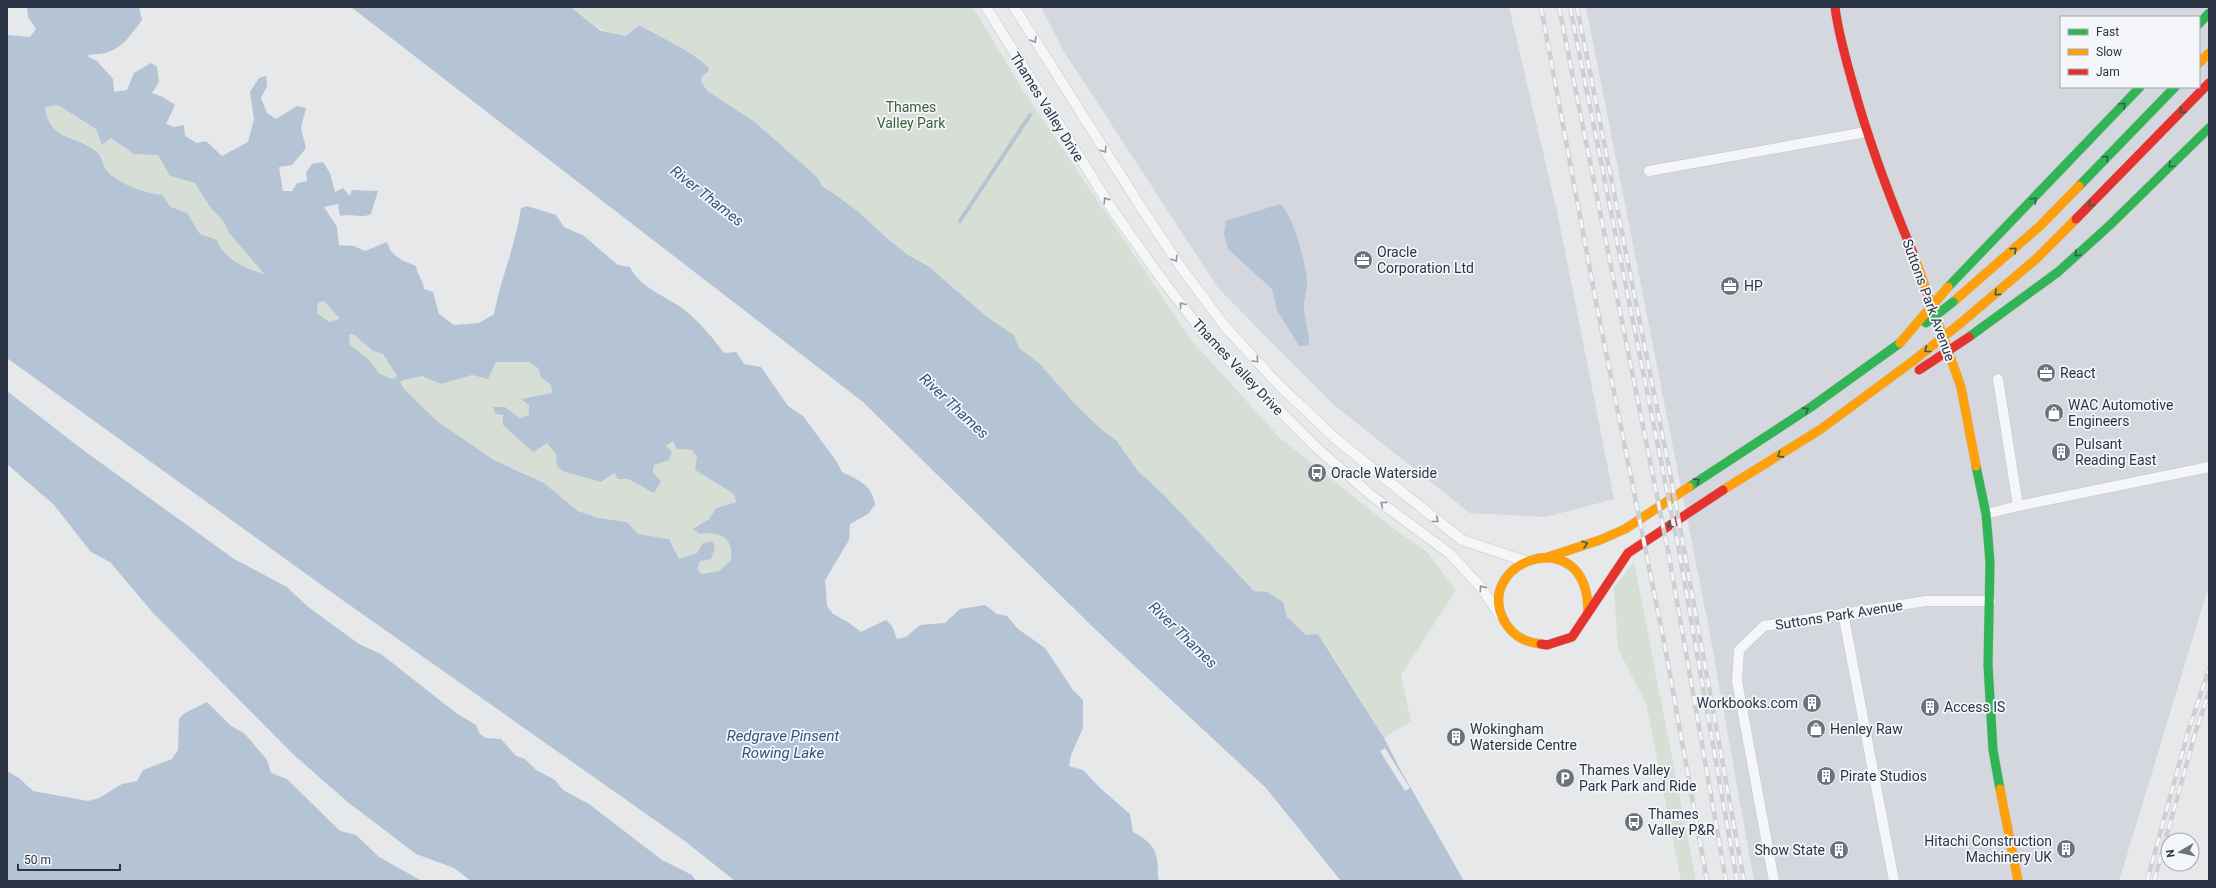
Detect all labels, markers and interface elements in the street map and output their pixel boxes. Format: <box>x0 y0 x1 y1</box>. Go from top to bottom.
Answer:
legend <box>2060 16 2200 88</box>
text: Fast <box>2096 25 2119 39</box>
one-way arrow <box>1029 36 1037 43</box>
text: Slow <box>2096 45 2122 59</box>
street label: Thames Valley Drive <box>1007 49 1087 165</box>
text: Jam <box>2096 65 2120 79</box>
park label: Thames Valley Park <box>877 99 946 131</box>
one-way arrow <box>2118 102 2126 110</box>
one-way arrow <box>2179 106 2187 114</box>
one-way arrow <box>1099 146 1106 153</box>
one-way arrow <box>2101 155 2109 163</box>
one-way arrow <box>2168 160 2176 168</box>
water label: River Thames <box>667 162 747 230</box>
one-way arrow <box>1104 197 1111 204</box>
one-way arrow <box>2029 197 2036 204</box>
one-way arrow <box>2088 199 2096 207</box>
street label: Suttons Park Avenue <box>1899 237 1959 363</box>
place label: Oracle Corporation Ltd <box>1377 244 1474 276</box>
one-way arrow <box>2009 247 2017 254</box>
office icon: Oracle Corporation Ltd <box>1352 249 1374 271</box>
one-way arrow <box>2074 250 2082 257</box>
one-way arrow <box>1170 255 1178 262</box>
office icon: HP <box>1719 275 1741 297</box>
place label: HP <box>1744 278 1763 294</box>
one-way arrow <box>1994 289 2001 296</box>
one-way arrow <box>1179 302 1186 309</box>
street label: Thames Valley Drive <box>1189 315 1287 419</box>
one-way arrow <box>1924 345 1931 352</box>
one-way arrow <box>1251 355 1259 363</box>
office icon: React <box>2035 362 2057 384</box>
place label: React <box>2060 365 2096 381</box>
water label: River Thames <box>916 369 992 443</box>
place label: WAC Automotive Engineers <box>2068 397 2173 429</box>
shop icon: WAC Automotive Engineers <box>2043 402 2065 424</box>
one-way arrow <box>1802 407 1809 415</box>
place label: Pulsant Reading East <box>2075 436 2157 468</box>
building icon: Pulsant Reading East <box>2050 441 2072 463</box>
one-way arrow <box>1777 450 1784 457</box>
bus stop icon: Oracle Waterside <box>1306 462 1328 484</box>
place label: Oracle Waterside <box>1331 465 1437 481</box>
one-way arrow <box>1693 478 1700 486</box>
one-way arrow <box>1381 502 1388 509</box>
one-way arrow <box>1432 515 1439 522</box>
one-way arrow <box>1668 520 1675 527</box>
one-way arrow <box>1581 540 1588 549</box>
one-way arrow <box>1479 585 1487 592</box>
street label: Suttons Park Avenue <box>1774 597 1904 633</box>
water label: River Thames <box>1145 598 1221 672</box>
building icon: Workbooks.com <box>1801 692 1823 714</box>
place label: Workbooks.com <box>1697 695 1798 711</box>
building icon: Access IS <box>1919 696 1941 718</box>
place label: Access IS <box>1944 699 2005 715</box>
shop icon: Henley Raw <box>1805 718 1827 740</box>
place label: Wokingham Waterside Centre <box>1470 721 1577 753</box>
place label: Henley Raw <box>1830 721 1903 737</box>
building icon: Wokingham Waterside Centre <box>1445 726 1467 748</box>
water label: Redgrave Pinsent Rowing Lake <box>727 727 840 762</box>
place label: Thames Valley Park Park and Ride <box>1579 762 1696 794</box>
building icon: Pirate Studios <box>1815 765 1837 787</box>
parking icon: Thames Valley Park Park and Ride <box>1554 767 1576 789</box>
place label: Pirate Studios <box>1840 768 1927 784</box>
place label: Thames Valley P&R <box>1648 806 1715 838</box>
bus stop icon: Thames Valley P&R <box>1623 811 1645 833</box>
north arrow <box>2160 832 2200 872</box>
place label: Hitachi Construction Machinery UK <box>1924 833 2052 865</box>
building icon: Hitachi Construction Machinery UK <box>2055 838 2077 860</box>
building icon: Show State <box>1828 839 1850 861</box>
place label: Show State <box>1754 842 1825 858</box>
scale bar <box>18 846 120 872</box>
text: N <box>2164 848 2178 858</box>
text: 50 m <box>24 853 51 867</box>

